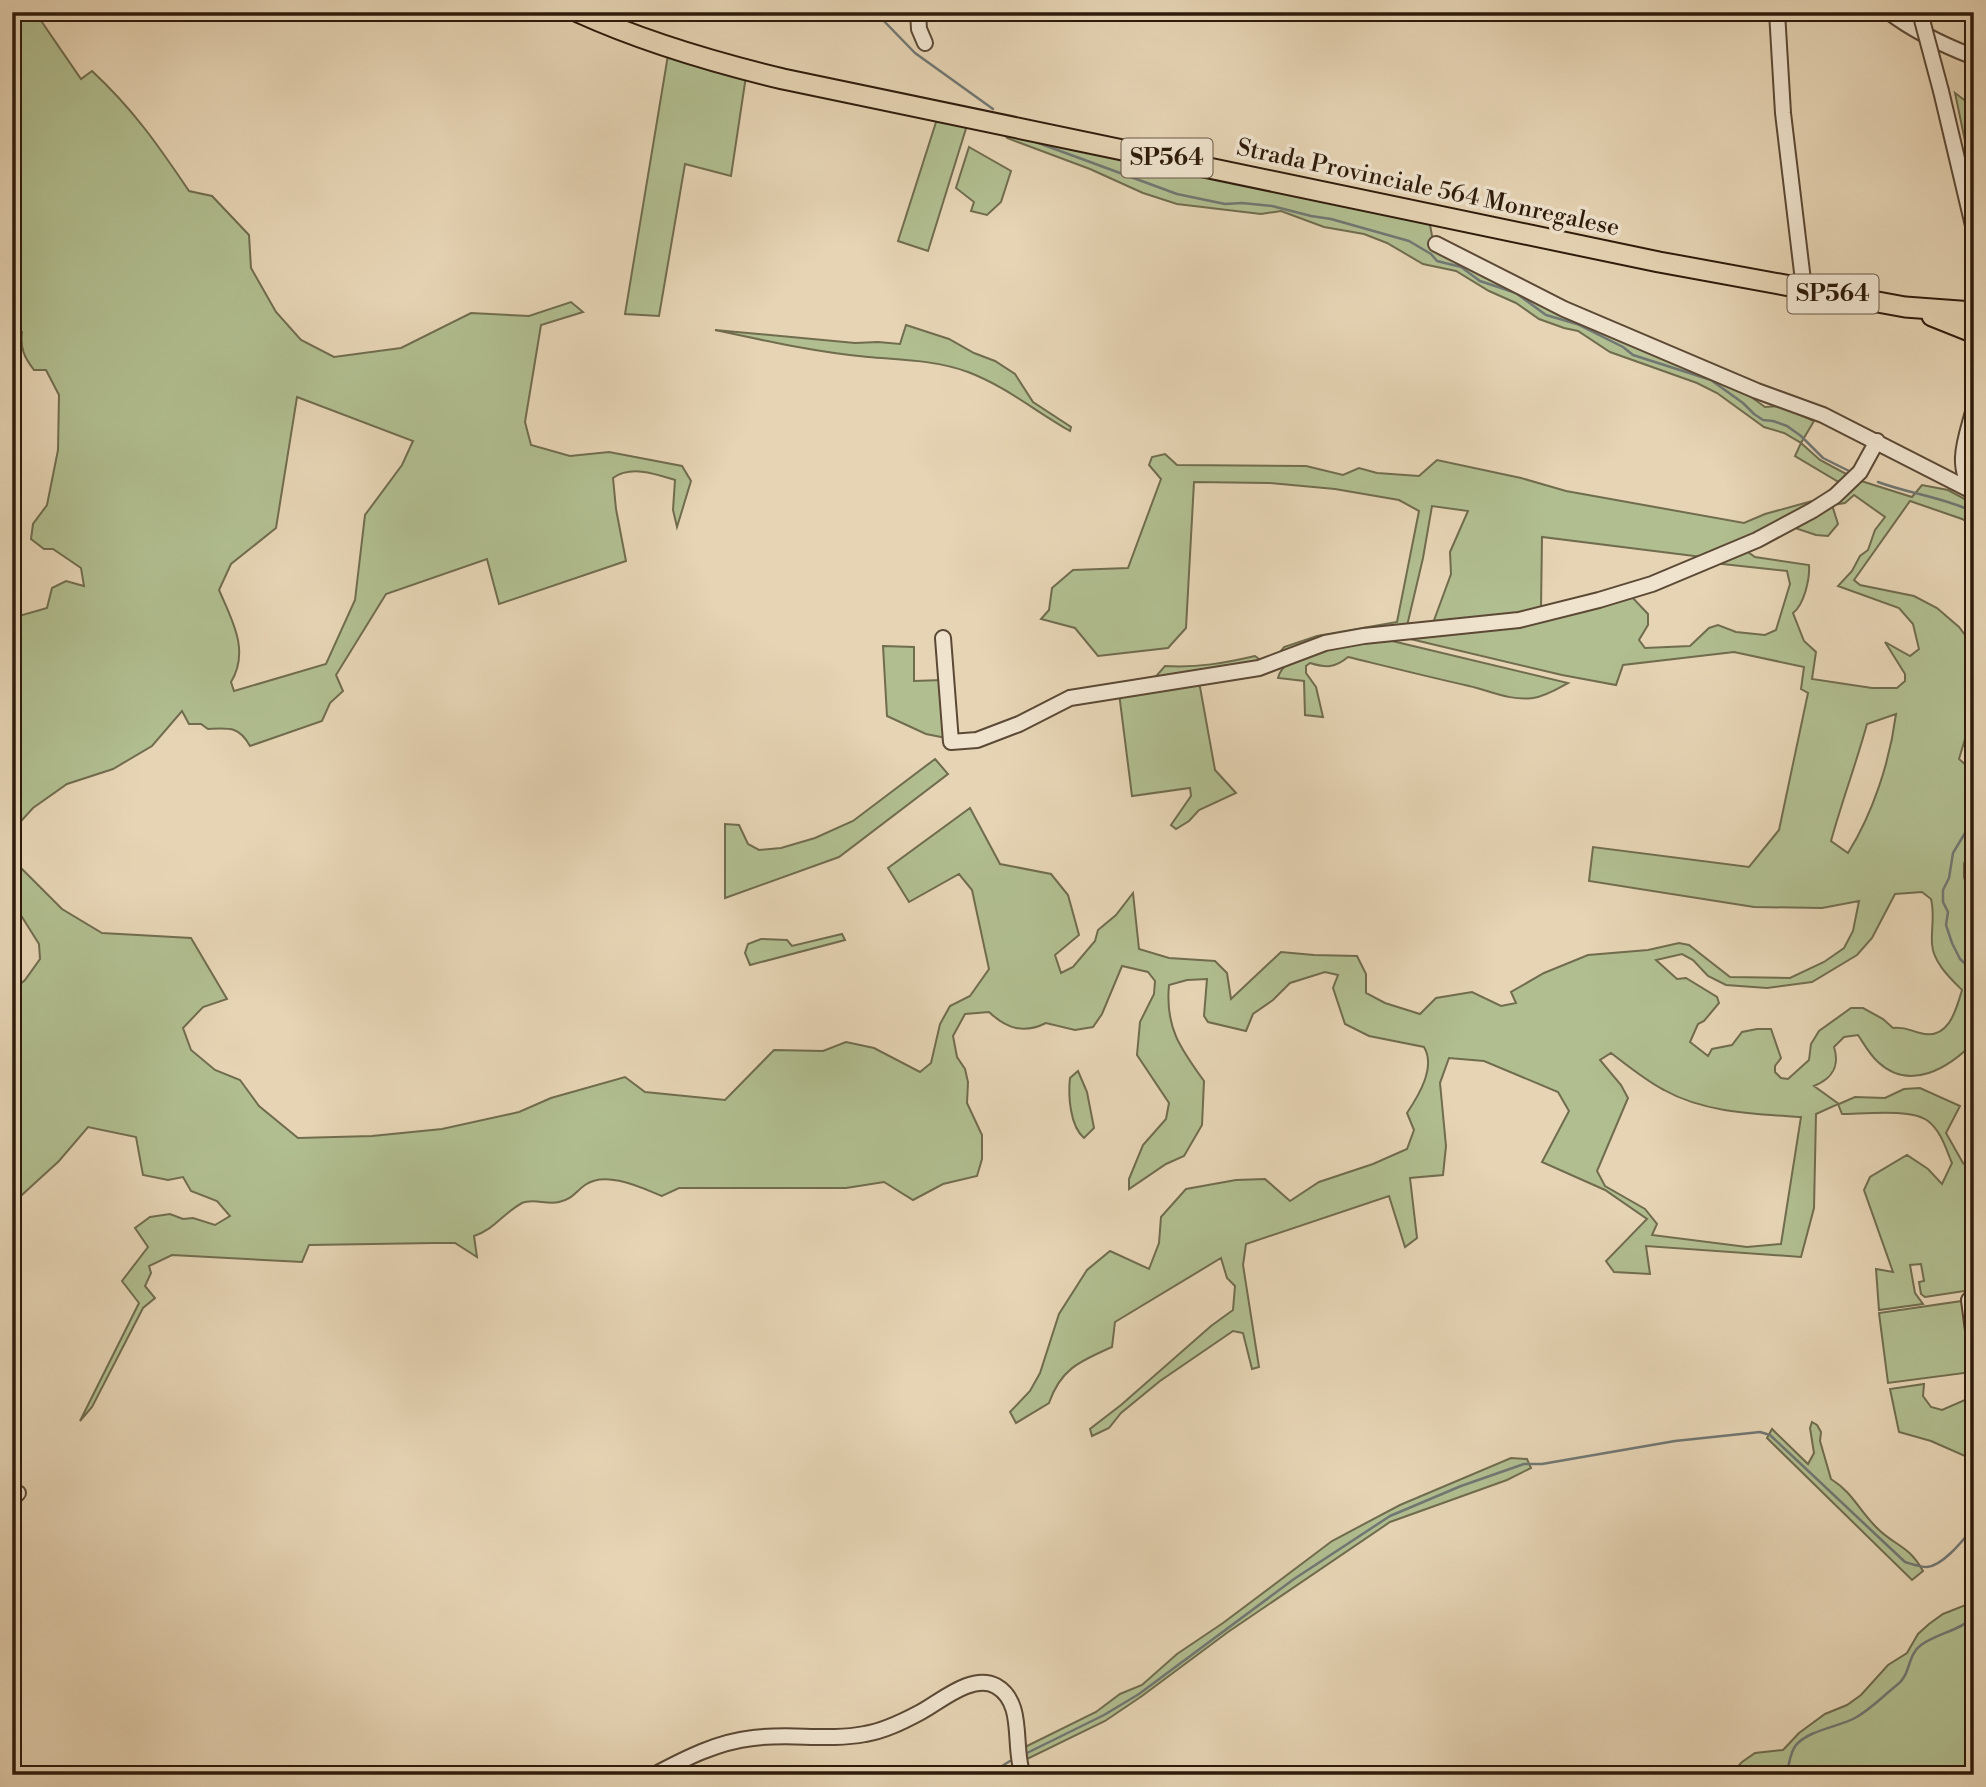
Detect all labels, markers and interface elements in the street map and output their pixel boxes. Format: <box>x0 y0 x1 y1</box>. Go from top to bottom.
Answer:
street label: Strada Provinciale 564 Monregalese <box>1234 133 1622 243</box>
road number: SP564 <box>1122 139 1212 178</box>
road number: SP564 <box>1787 274 1878 314</box>

